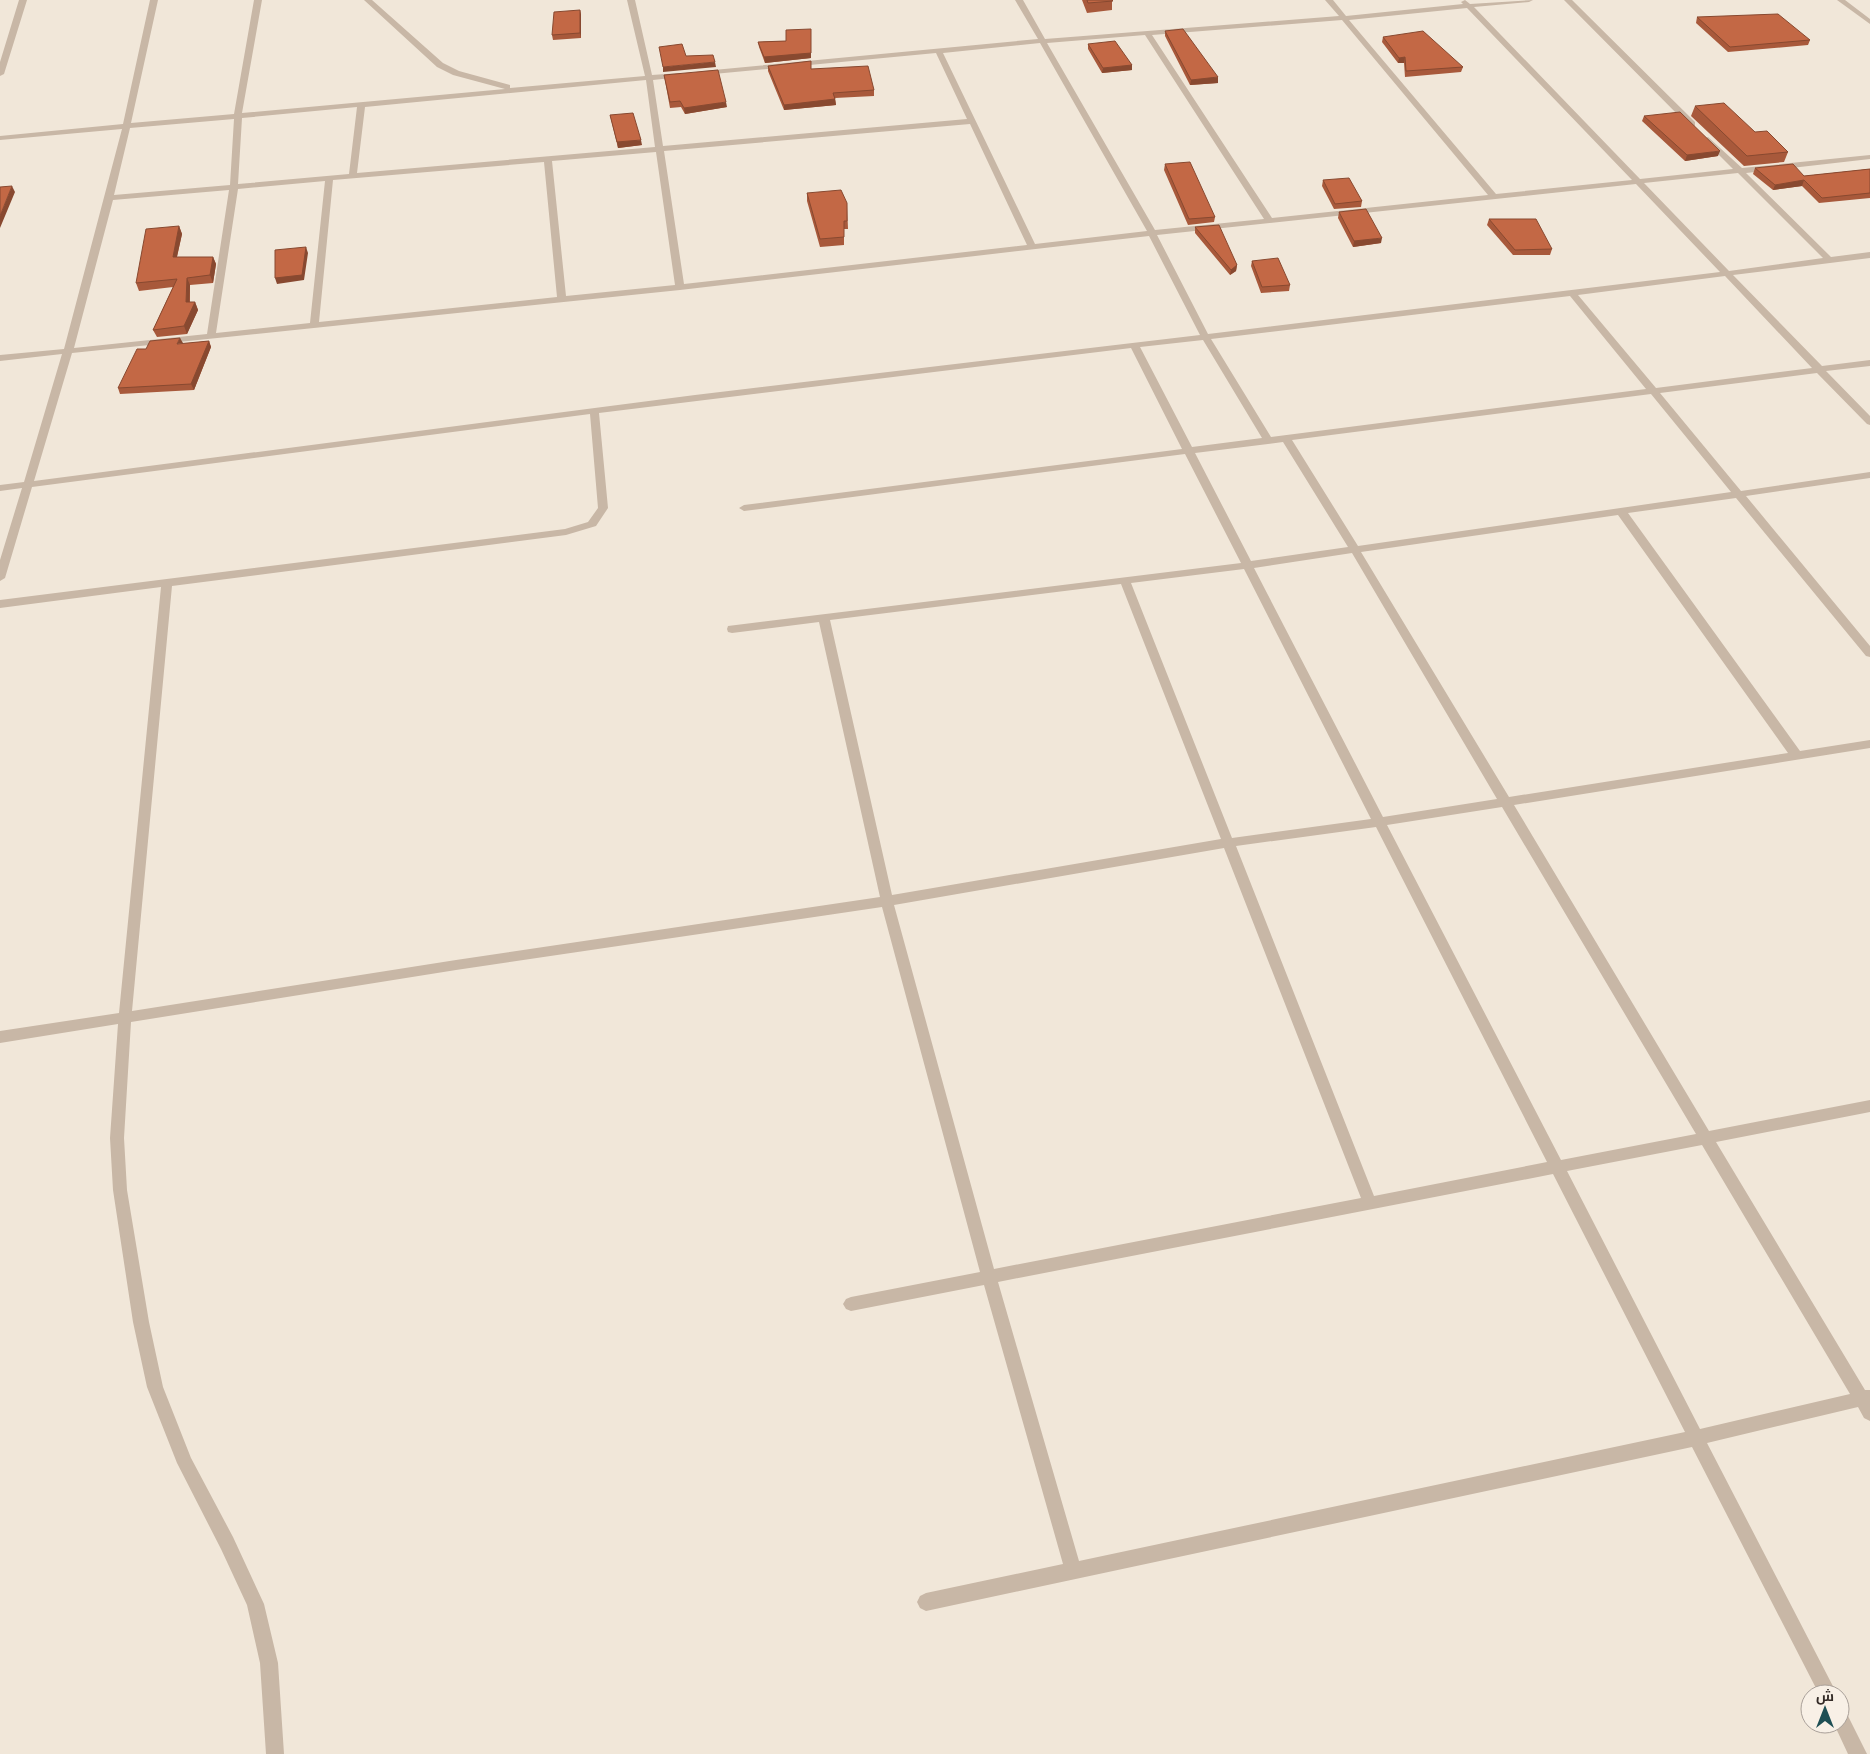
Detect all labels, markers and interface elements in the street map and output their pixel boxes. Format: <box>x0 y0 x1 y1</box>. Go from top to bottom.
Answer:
north arrow <box>1800 1684 1850 1734</box>
text: ش <box>1816 1688 1834 1705</box>

